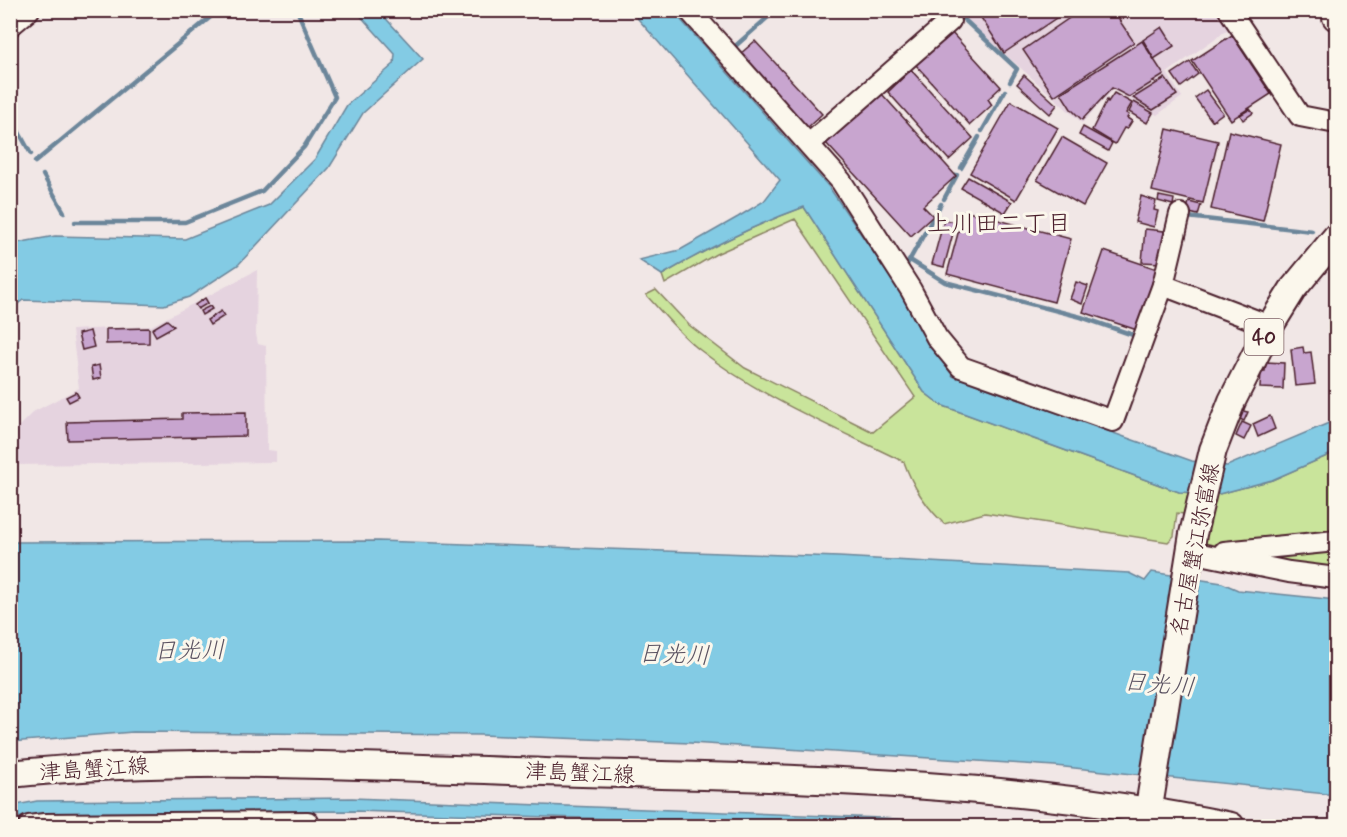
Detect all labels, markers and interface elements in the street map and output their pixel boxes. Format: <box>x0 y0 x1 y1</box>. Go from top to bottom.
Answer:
district label: 上川田二丁目 <box>927 209 1071 240</box>
road number: 40 <box>1244 319 1284 355</box>
street label: 名古屋蟹江弥富線 <box>1165 460 1226 638</box>
water label: 日光川 <box>153 635 225 668</box>
water label: 日光川 <box>637 639 710 672</box>
water label: 日光川 <box>1122 667 1196 704</box>
street label: 津島蟹江線 <box>38 752 150 788</box>
street label: 津島蟹江線 <box>524 758 635 790</box>

